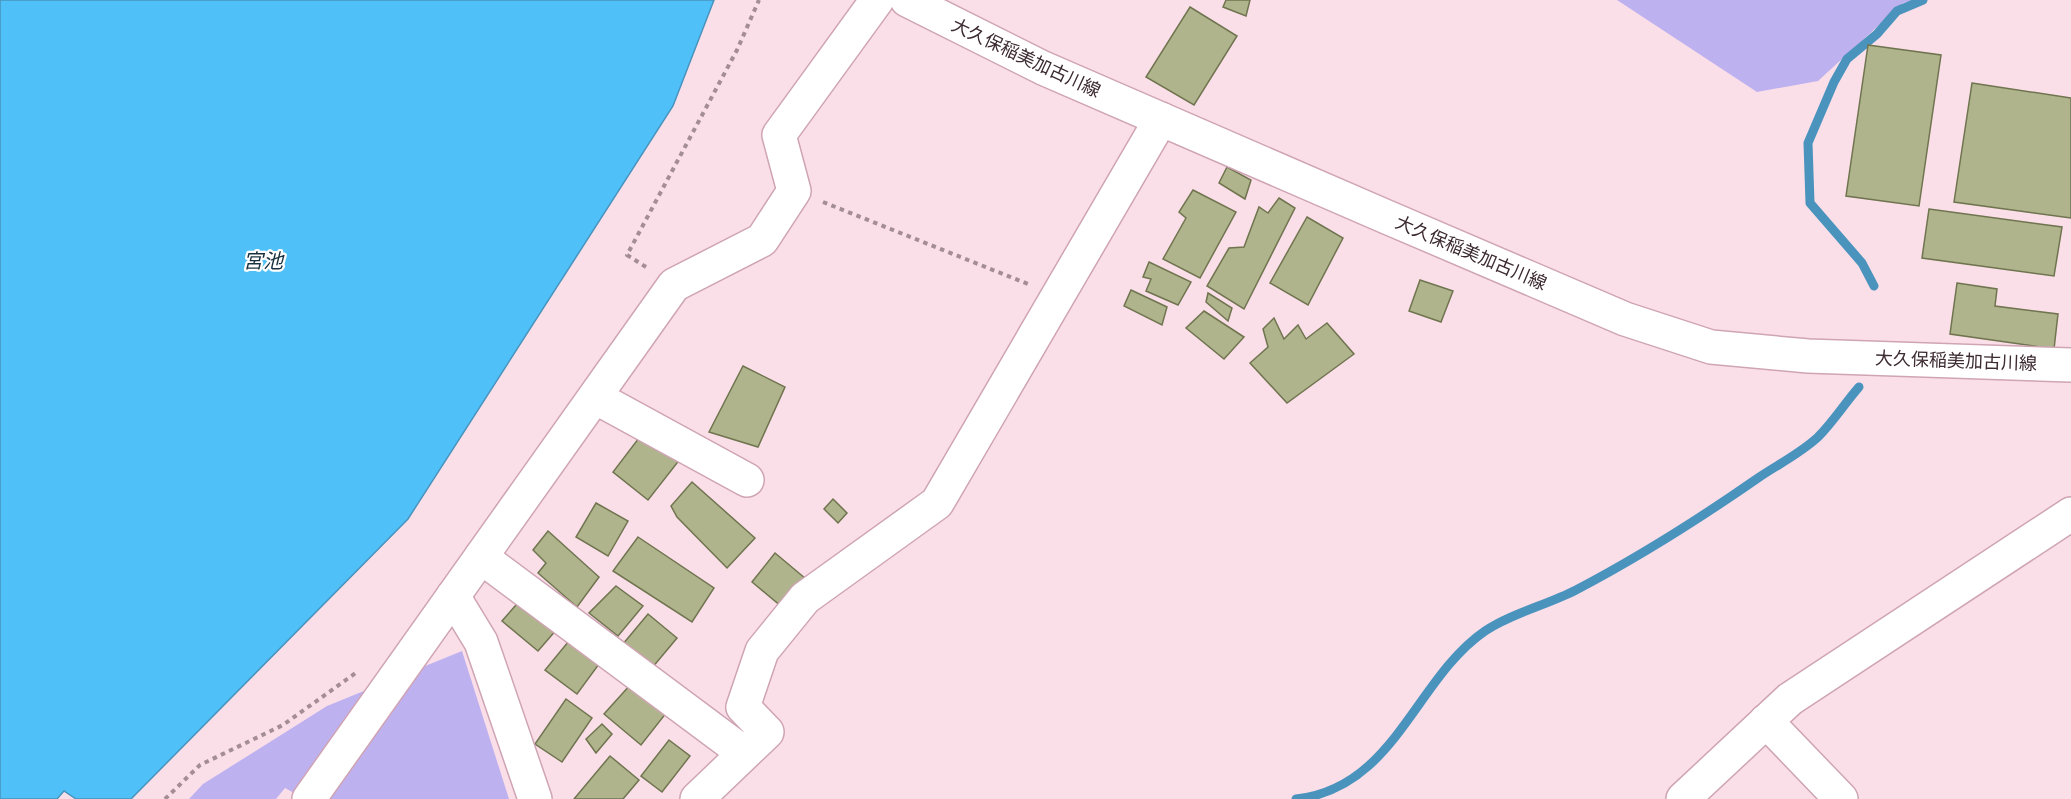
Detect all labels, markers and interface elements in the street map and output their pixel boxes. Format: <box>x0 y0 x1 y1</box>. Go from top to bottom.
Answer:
street label: 大久保稲美加古川線 <box>948 13 1104 102</box>
street label: 大久保稲美加古川線 <box>1392 210 1550 295</box>
water label: 宮池 <box>243 248 285 273</box>
street label: 大久保稲美加古川線 <box>1875 346 2037 375</box>

